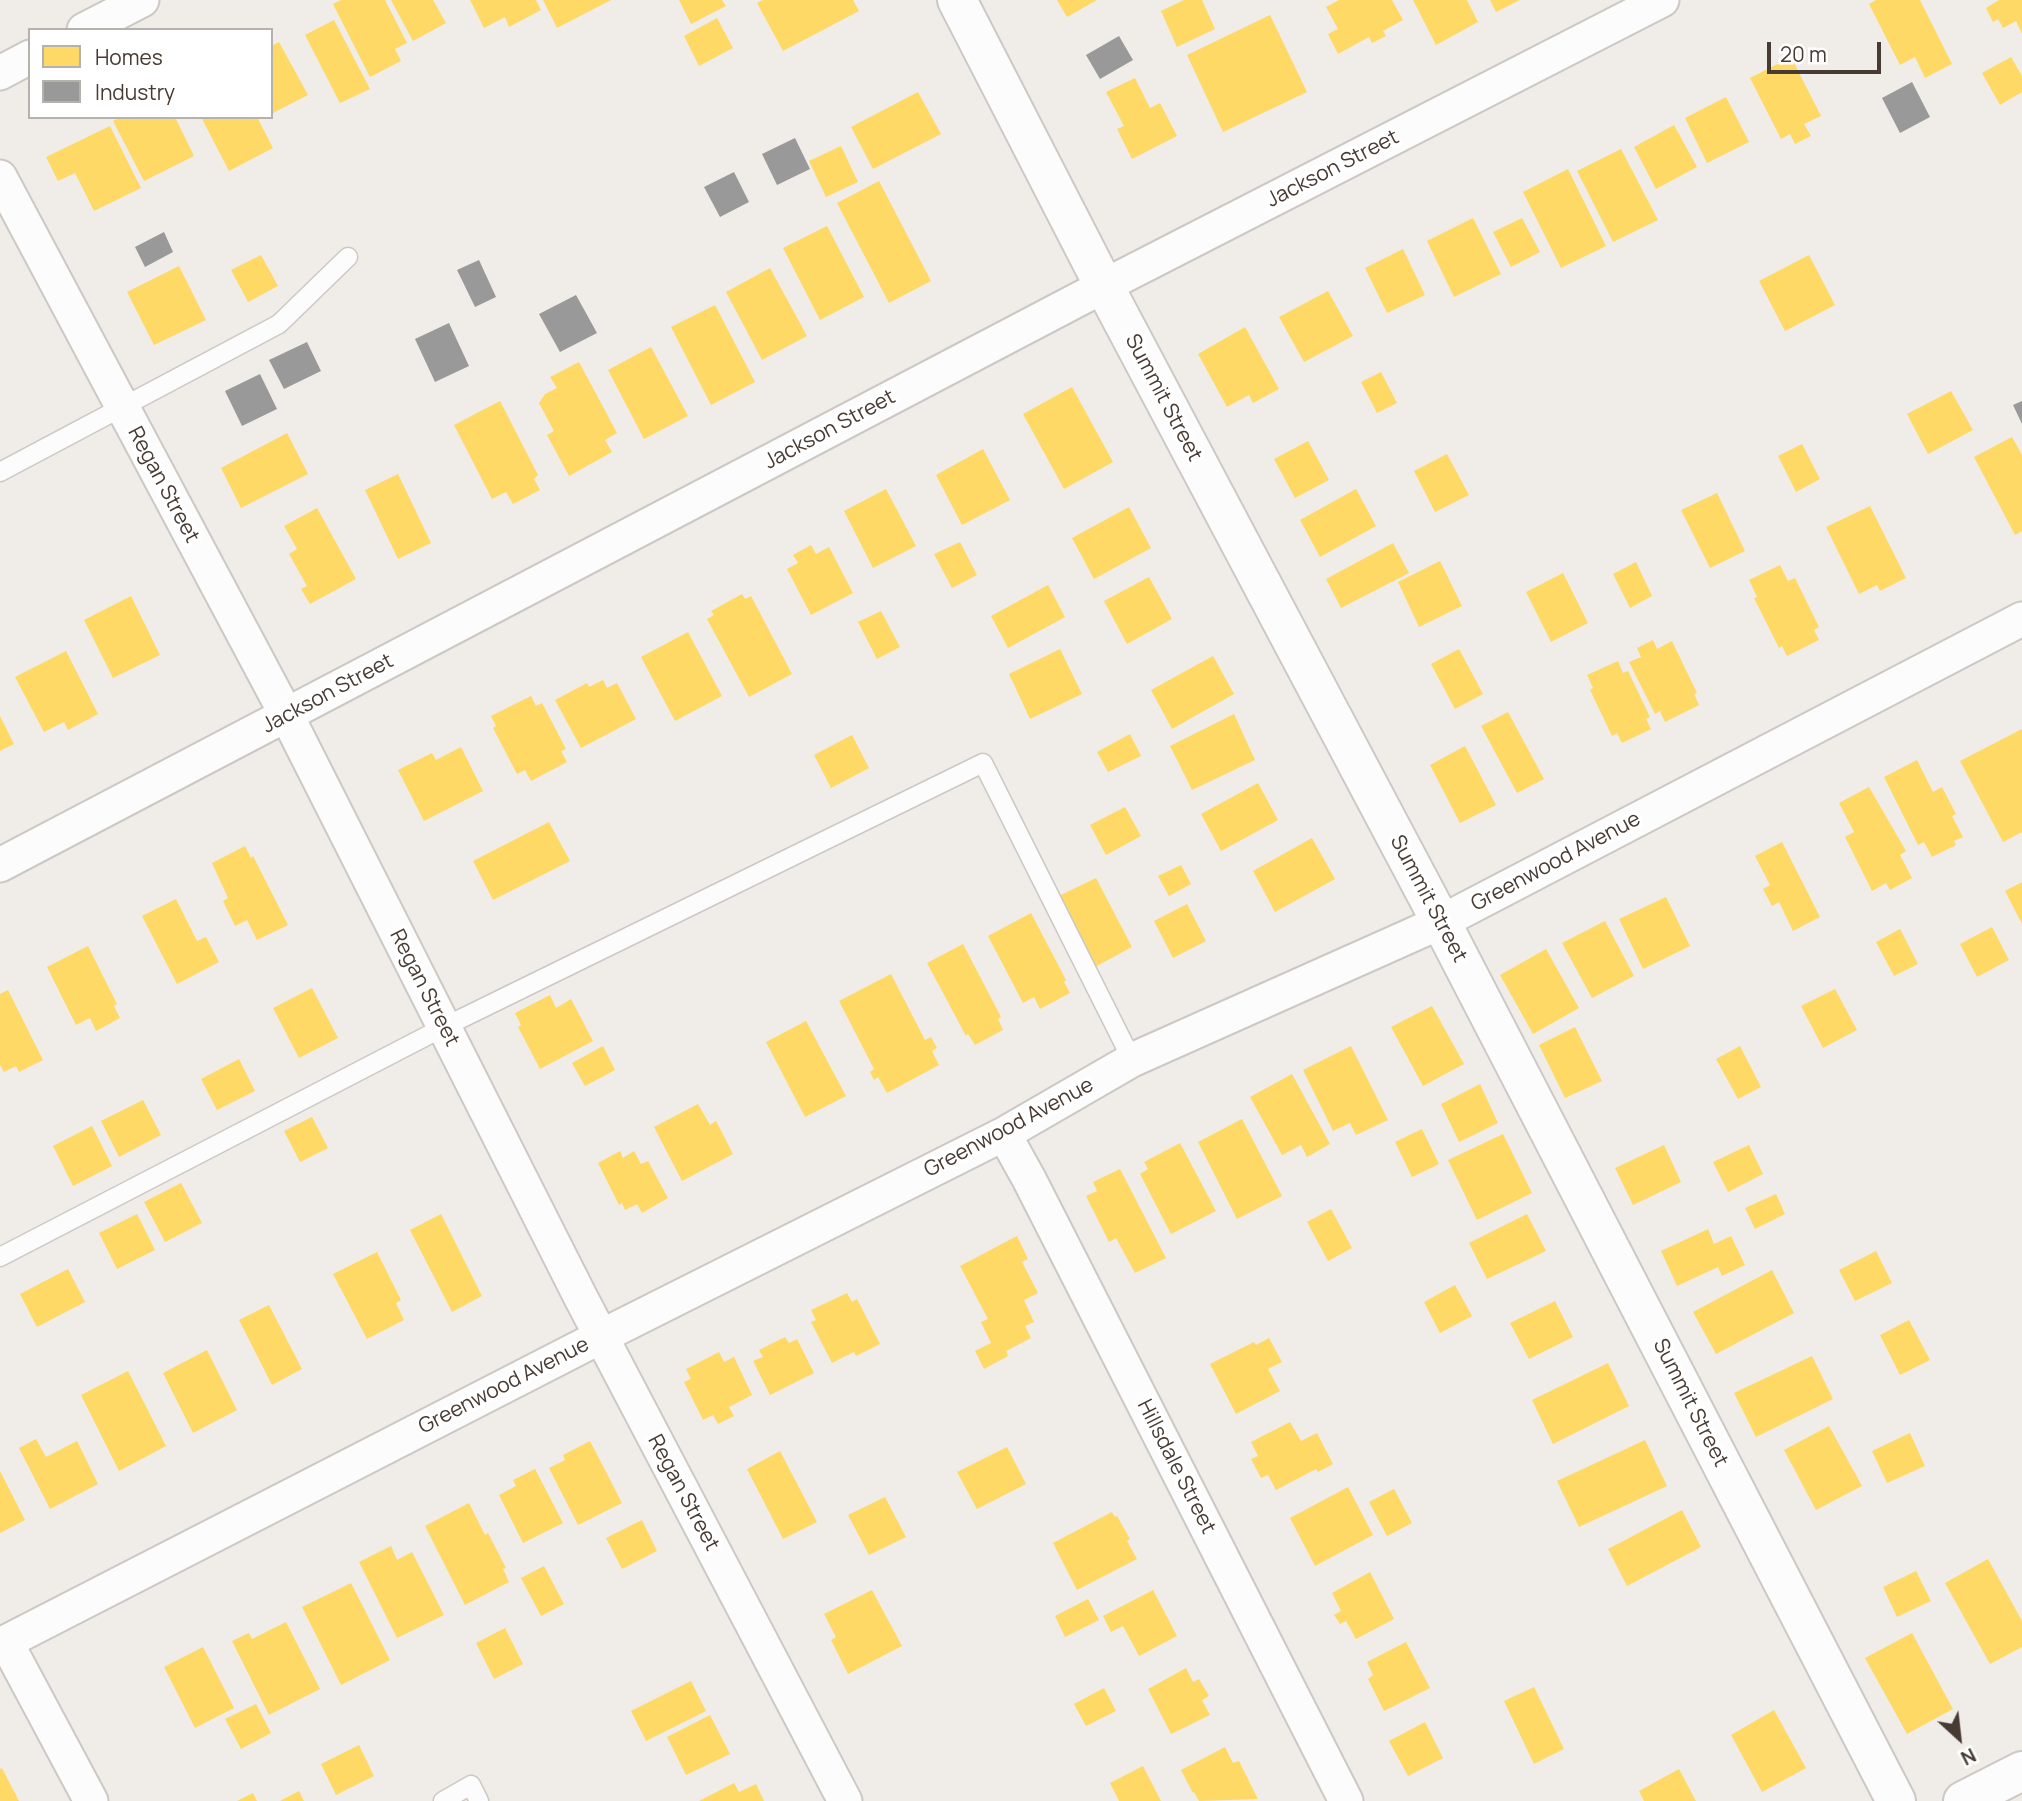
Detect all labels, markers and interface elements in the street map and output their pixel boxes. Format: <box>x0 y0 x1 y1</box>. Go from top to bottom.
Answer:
legend <box>28 28 273 119</box>
scale bar <box>1770 28 1884 72</box>
text: 20 m <box>1780 40 1827 68</box>
text: Homes <box>95 43 163 71</box>
text: Industry <box>95 78 175 106</box>
street label: Jackson Street <box>1263 125 1403 213</box>
street label: Summit Street <box>1119 330 1207 466</box>
street label: Jackson Street <box>760 385 900 475</box>
street label: Regan Street <box>122 423 204 547</box>
street label: Jackson Street <box>258 649 398 739</box>
street label: Greenwood Avenue <box>1467 807 1645 917</box>
street label: Summit Street <box>1384 831 1472 967</box>
street label: Regan Street <box>384 925 464 1051</box>
street label: Greenwood Avenue <box>920 1073 1098 1183</box>
street label: Greenwood Avenue <box>415 1332 593 1440</box>
street label: Summit Street <box>1647 1335 1733 1471</box>
street label: Hillsdale Street <box>1131 1396 1221 1538</box>
street label: Regan Street <box>642 1431 724 1555</box>
north arrow <box>1924 1703 1994 1773</box>
text: N <box>1957 1742 1981 1771</box>

